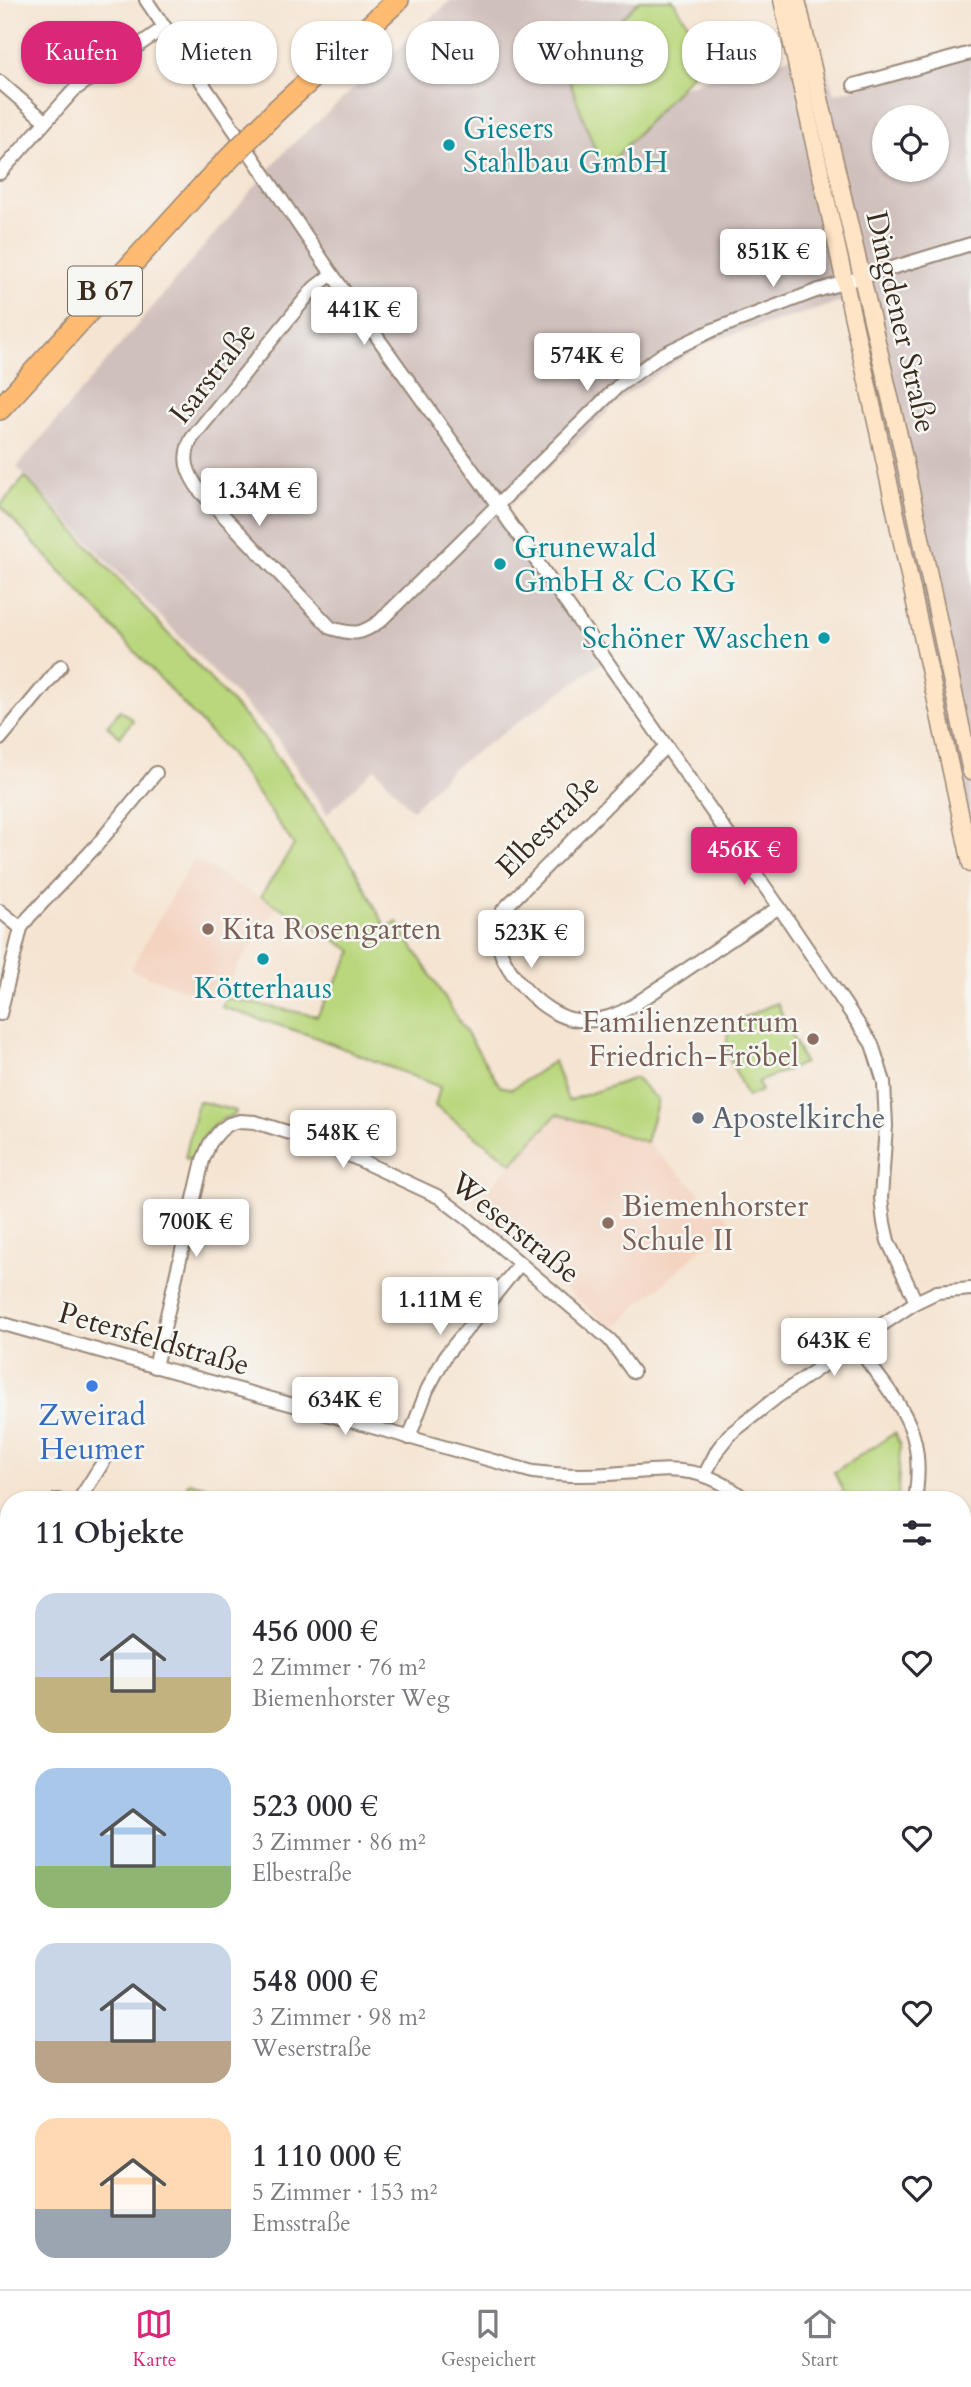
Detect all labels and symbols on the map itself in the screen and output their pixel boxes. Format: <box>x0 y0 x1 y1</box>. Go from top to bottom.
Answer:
place label: Giesers Stahlbau GmbH <box>463 108 668 183</box>
marker: Giesers Stahlbau GmbH <box>441 137 457 153</box>
street label: Dingdener Straße <box>856 207 946 437</box>
pin: 851K € <box>716 230 830 289</box>
road number: B 67 <box>68 266 142 316</box>
pin: 441K € <box>307 288 421 347</box>
street label: Isarstraße <box>160 313 266 433</box>
pin: 574K € <box>530 334 644 393</box>
pin: 1.34M € <box>194 468 324 528</box>
place label: Grunewald GmbH & Co KG <box>514 527 736 602</box>
marker: Grunewald GmbH & Co KG <box>492 556 508 572</box>
place label: Schöner Waschen <box>582 618 810 659</box>
marker: Schöner Waschen <box>816 630 832 646</box>
street label: Elbestraße <box>487 765 609 887</box>
pin: 456K € <box>687 828 801 887</box>
place label: Kita Rosengarten <box>222 909 442 950</box>
pin: 523K € <box>474 911 588 970</box>
marker: Kita Rosengarten <box>200 921 216 937</box>
marker: Kötterhaus <box>255 951 271 967</box>
place label: Kötterhaus <box>194 968 332 1009</box>
place label: Familienzentrum Friedrich-Fröbel <box>582 1002 800 1077</box>
marker: Familienzentrum Friedrich-Fröbel <box>805 1031 821 1047</box>
place label: Apostelkirche <box>712 1098 886 1139</box>
pin: 548K € <box>286 1110 400 1170</box>
marker: Apostelkirche <box>690 1110 706 1126</box>
street label: Weserstraße <box>441 1162 589 1293</box>
place label: Biemenhorster Schule II <box>622 1186 808 1261</box>
pin: 700K € <box>139 1200 253 1259</box>
marker: Biemenhorster Schule II <box>600 1215 616 1231</box>
pin: 1.11M € <box>375 1278 505 1337</box>
street label: Petersfeldstraße <box>54 1292 254 1386</box>
pin: 643K € <box>777 1318 891 1378</box>
marker: Zweirad Heumer <box>84 1378 100 1394</box>
pin: 634K € <box>288 1378 402 1437</box>
place label: Zweirad Heumer <box>38 1395 146 1470</box>

